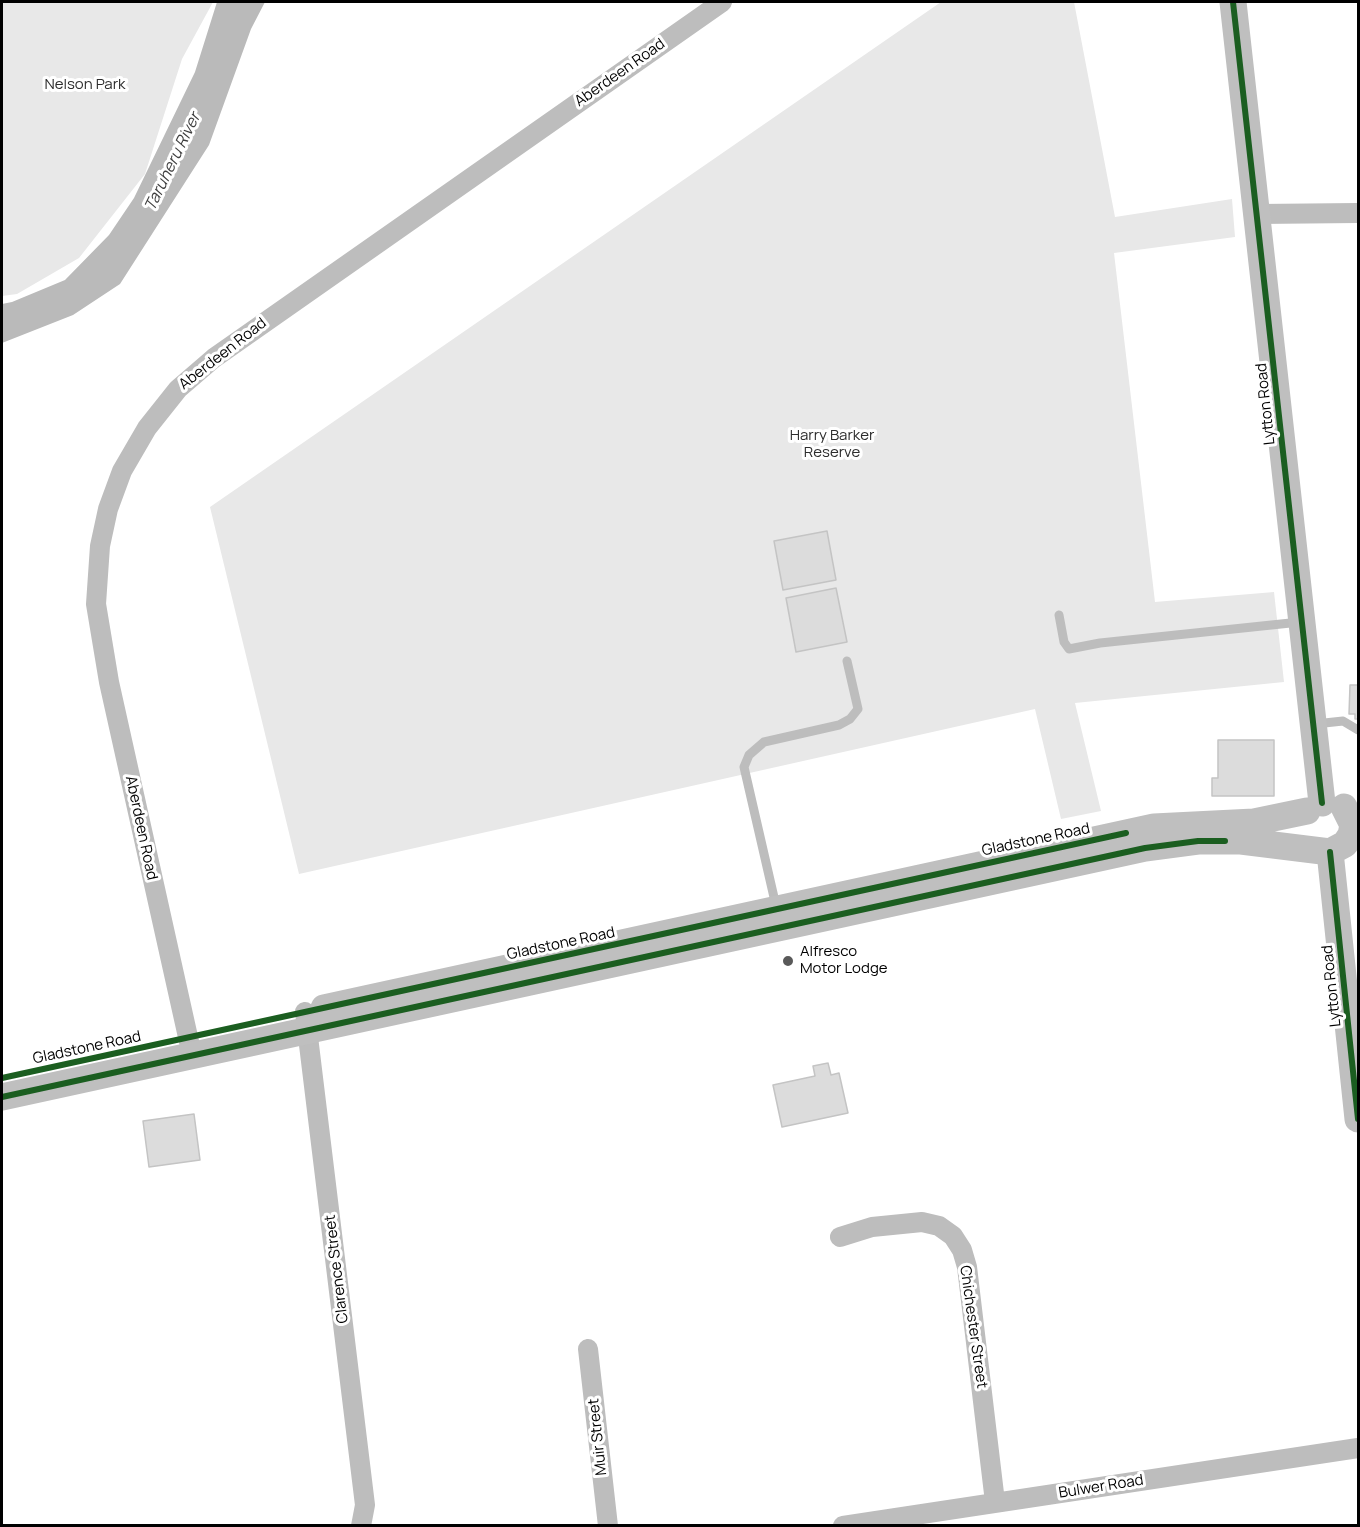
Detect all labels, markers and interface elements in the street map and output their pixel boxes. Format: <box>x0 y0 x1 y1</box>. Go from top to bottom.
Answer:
street label: Aberdeen Road <box>571 35 669 111</box>
park label: Nelson Park <box>44 76 126 94</box>
water label: Taruheru River <box>141 110 205 214</box>
street label: Aberdeen Road <box>176 314 270 394</box>
street label: Lytton Road <box>1253 362 1279 446</box>
park label: Harry Barker Reserve <box>790 427 874 462</box>
street label: Aberdeen Road <box>121 774 161 882</box>
street label: Gladstone Road <box>980 820 1092 860</box>
street label: Gladstone Road <box>505 924 617 964</box>
place label: Alfresco Motor Lodge <box>800 943 888 978</box>
street label: Lytton Road <box>1319 944 1345 1028</box>
marker: Alfresco Motor Lodge <box>781 954 795 968</box>
street label: Gladstone Road <box>31 1028 143 1068</box>
street label: Clarence Street <box>321 1214 353 1324</box>
street label: Chichester Street <box>955 1264 991 1390</box>
street label: Muir Street <box>585 1398 611 1476</box>
street label: Bulwer Road <box>1057 1471 1145 1503</box>

